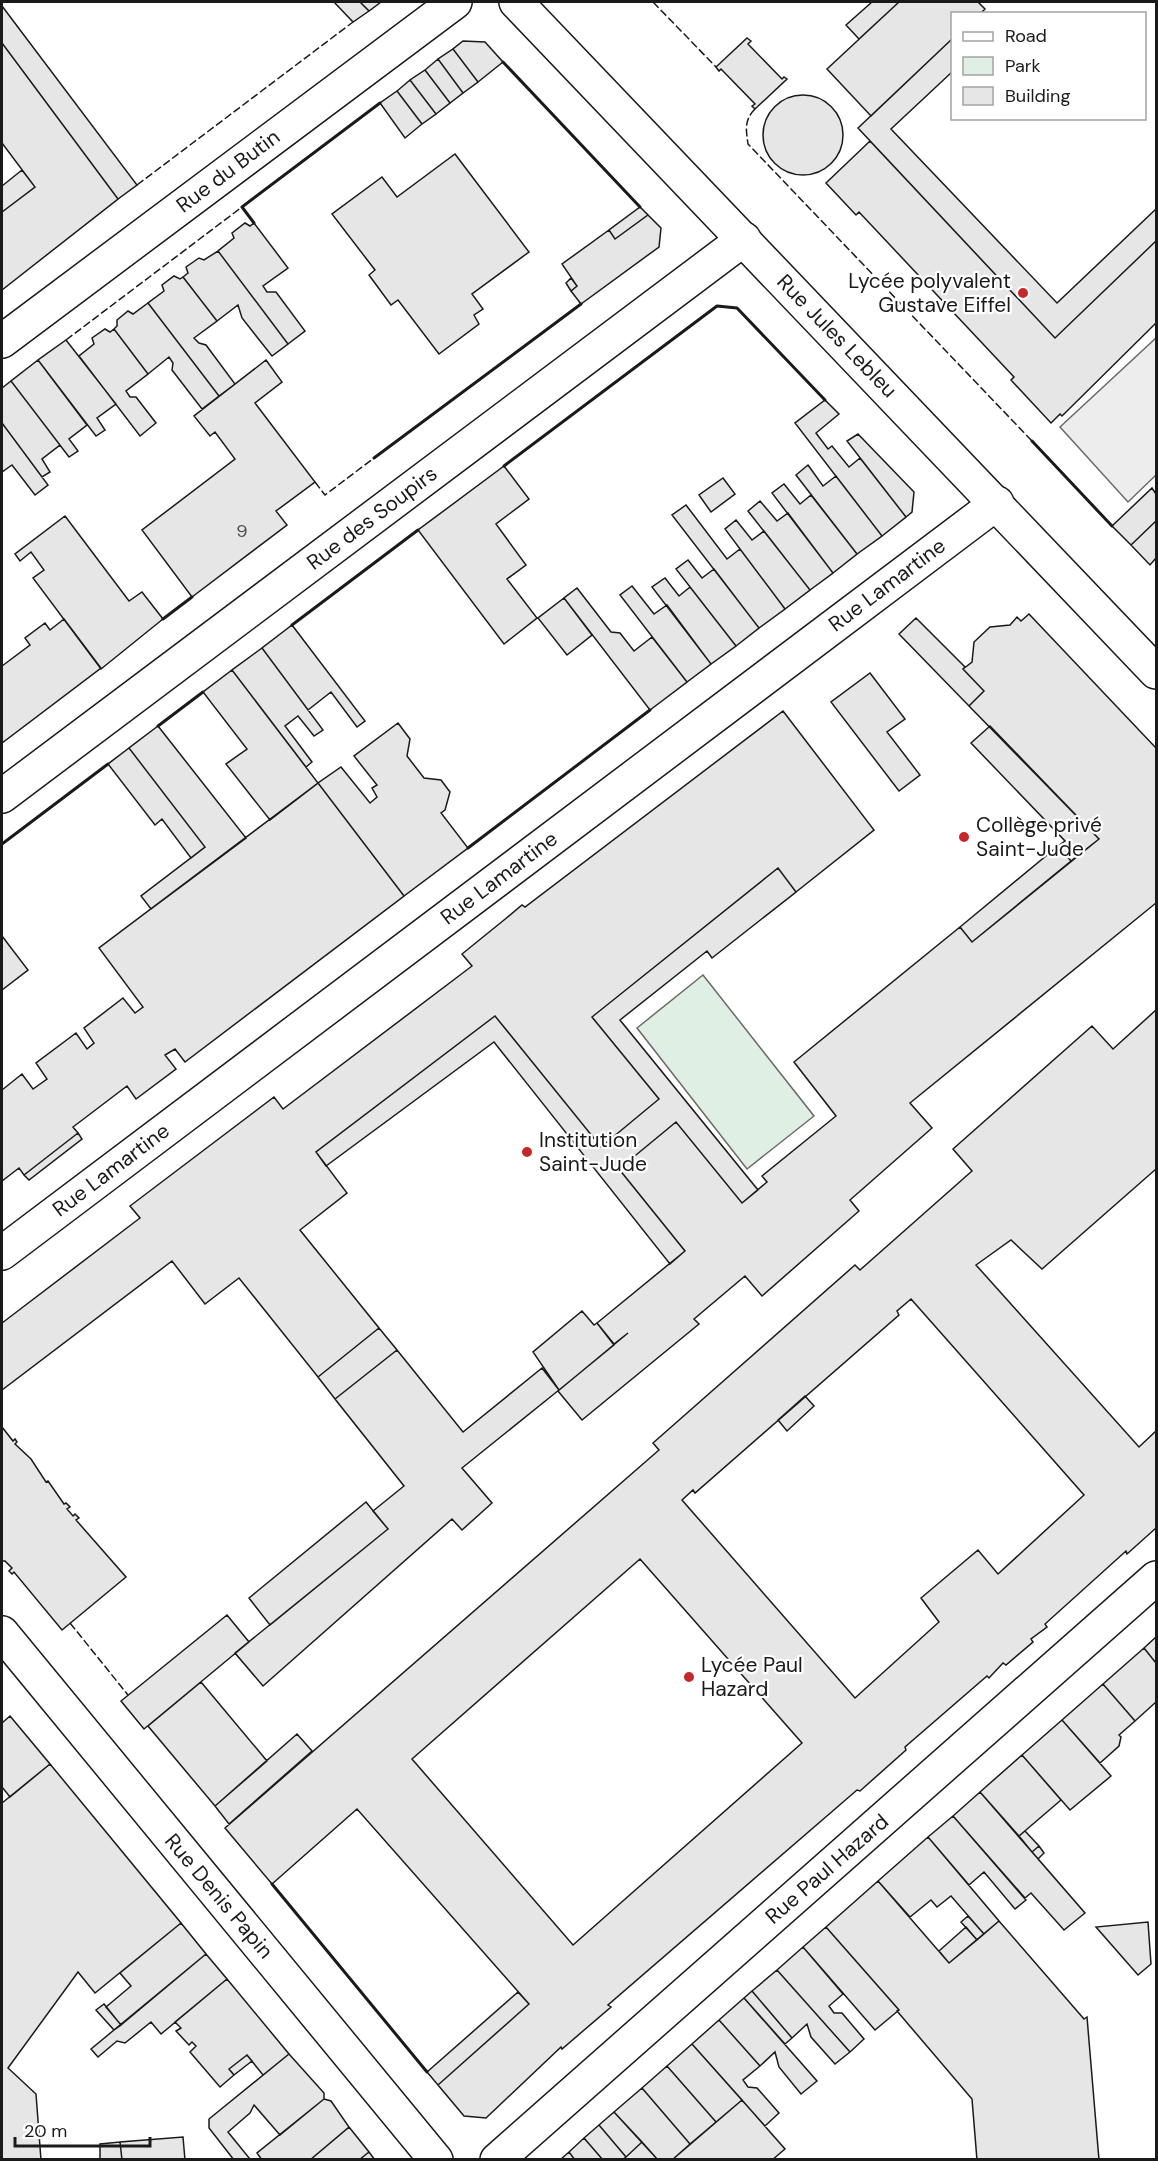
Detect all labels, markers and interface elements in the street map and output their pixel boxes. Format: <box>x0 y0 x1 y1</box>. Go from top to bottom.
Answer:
legend <box>951 12 1146 120</box>
text: Road <box>1005 24 1047 48</box>
text: Park <box>1005 54 1041 78</box>
text: Building <box>1005 84 1070 108</box>
street label: Rue du Butin <box>171 123 285 219</box>
place label: Lycée polyvalent Gustave Eiffel <box>848 267 1011 319</box>
street label: Rue Jules Lebleu <box>771 268 903 404</box>
marker: Lycée polyvalent Gustave Eiffel <box>1016 286 1030 300</box>
street label: Rue des Soupirs <box>301 460 443 576</box>
house number: 9 <box>236 519 248 543</box>
street label: Rue Lamartine <box>823 532 951 638</box>
place label: Collège privé Saint-Jude <box>976 811 1102 863</box>
street label: Rue Lamartine <box>435 825 563 931</box>
marker: Collège privé Saint-Jude <box>957 830 971 844</box>
street label: Rue Lamartine <box>47 1117 175 1223</box>
place label: Institution Saint-Jude <box>539 1126 647 1178</box>
marker: Institution Saint-Jude <box>520 1145 534 1159</box>
place label: Lycée Paul Hazard <box>701 1651 803 1703</box>
marker: Lycée Paul Hazard <box>682 1670 696 1684</box>
street label: Rue Paul Hazard <box>759 1808 895 1930</box>
street label: Rue Denis Papin <box>158 1828 280 1964</box>
scale bar <box>15 2110 150 2148</box>
text: 20 m <box>24 2119 67 2143</box>

